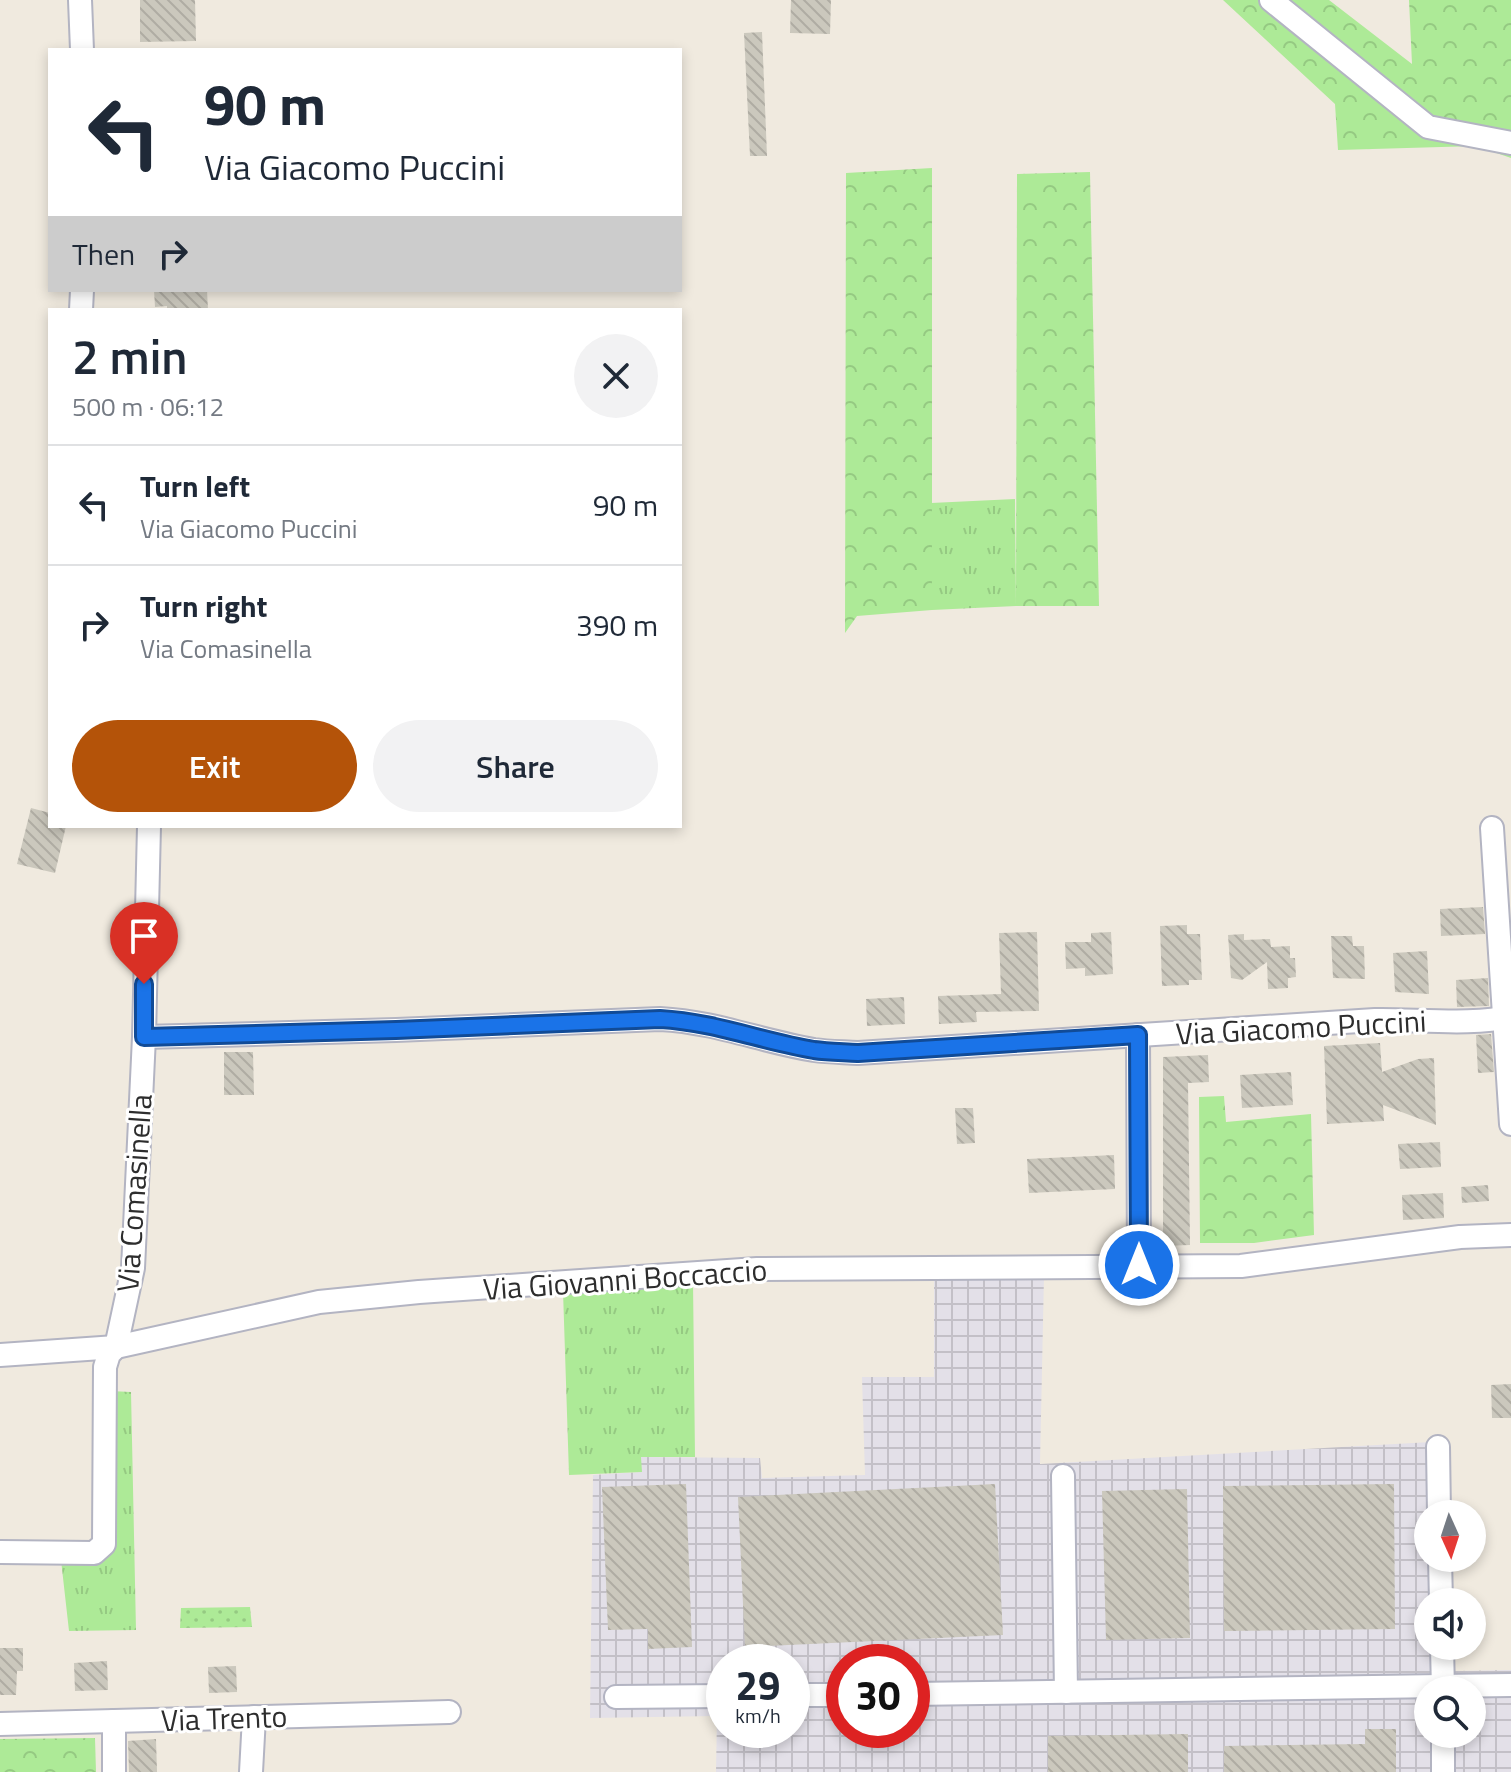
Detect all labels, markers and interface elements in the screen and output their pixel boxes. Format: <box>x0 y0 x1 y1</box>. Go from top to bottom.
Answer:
text: 90 m <box>204 62 326 147</box>
icon: left <box>72 80 176 184</box>
text: Via Giacomo Puccini <box>204 139 505 194</box>
text: Then <box>72 231 135 277</box>
icon: right <box>151 232 195 276</box>
text: 2 min <box>72 320 187 393</box>
button: close <box>574 334 658 418</box>
text: 500 m · 06:12 <box>72 387 224 426</box>
text: Turn left <box>140 463 250 509</box>
text: 90 m <box>593 482 658 528</box>
icon: left <box>72 483 116 527</box>
text: Via Giacomo Puccini <box>140 509 358 548</box>
text: Turn right <box>140 583 268 629</box>
text: 390 m <box>576 602 658 648</box>
icon: right <box>72 603 116 647</box>
text: Via Comasinella <box>140 629 312 668</box>
button: Exit <box>72 720 357 812</box>
button: Share <box>373 720 658 812</box>
pin <box>110 902 178 984</box>
icon: arrive <box>122 914 166 958</box>
street label: Via Giacomo Puccini <box>1174 997 1428 1057</box>
street label: Via Comasinella <box>104 1092 164 1294</box>
position arrow <box>1097 1223 1181 1307</box>
street label: Via Giovanni Boccaccio <box>481 1246 769 1312</box>
north arrow <box>1414 1500 1486 1572</box>
map controls <box>1414 1500 1486 1748</box>
button: sound <box>1414 1588 1486 1660</box>
speed limit sign: 30 <box>826 1644 930 1748</box>
text: 29 <box>736 1655 780 1716</box>
button: search <box>1414 1676 1486 1748</box>
street label: Via Trento <box>160 1693 288 1743</box>
text: km/h <box>735 1700 781 1731</box>

